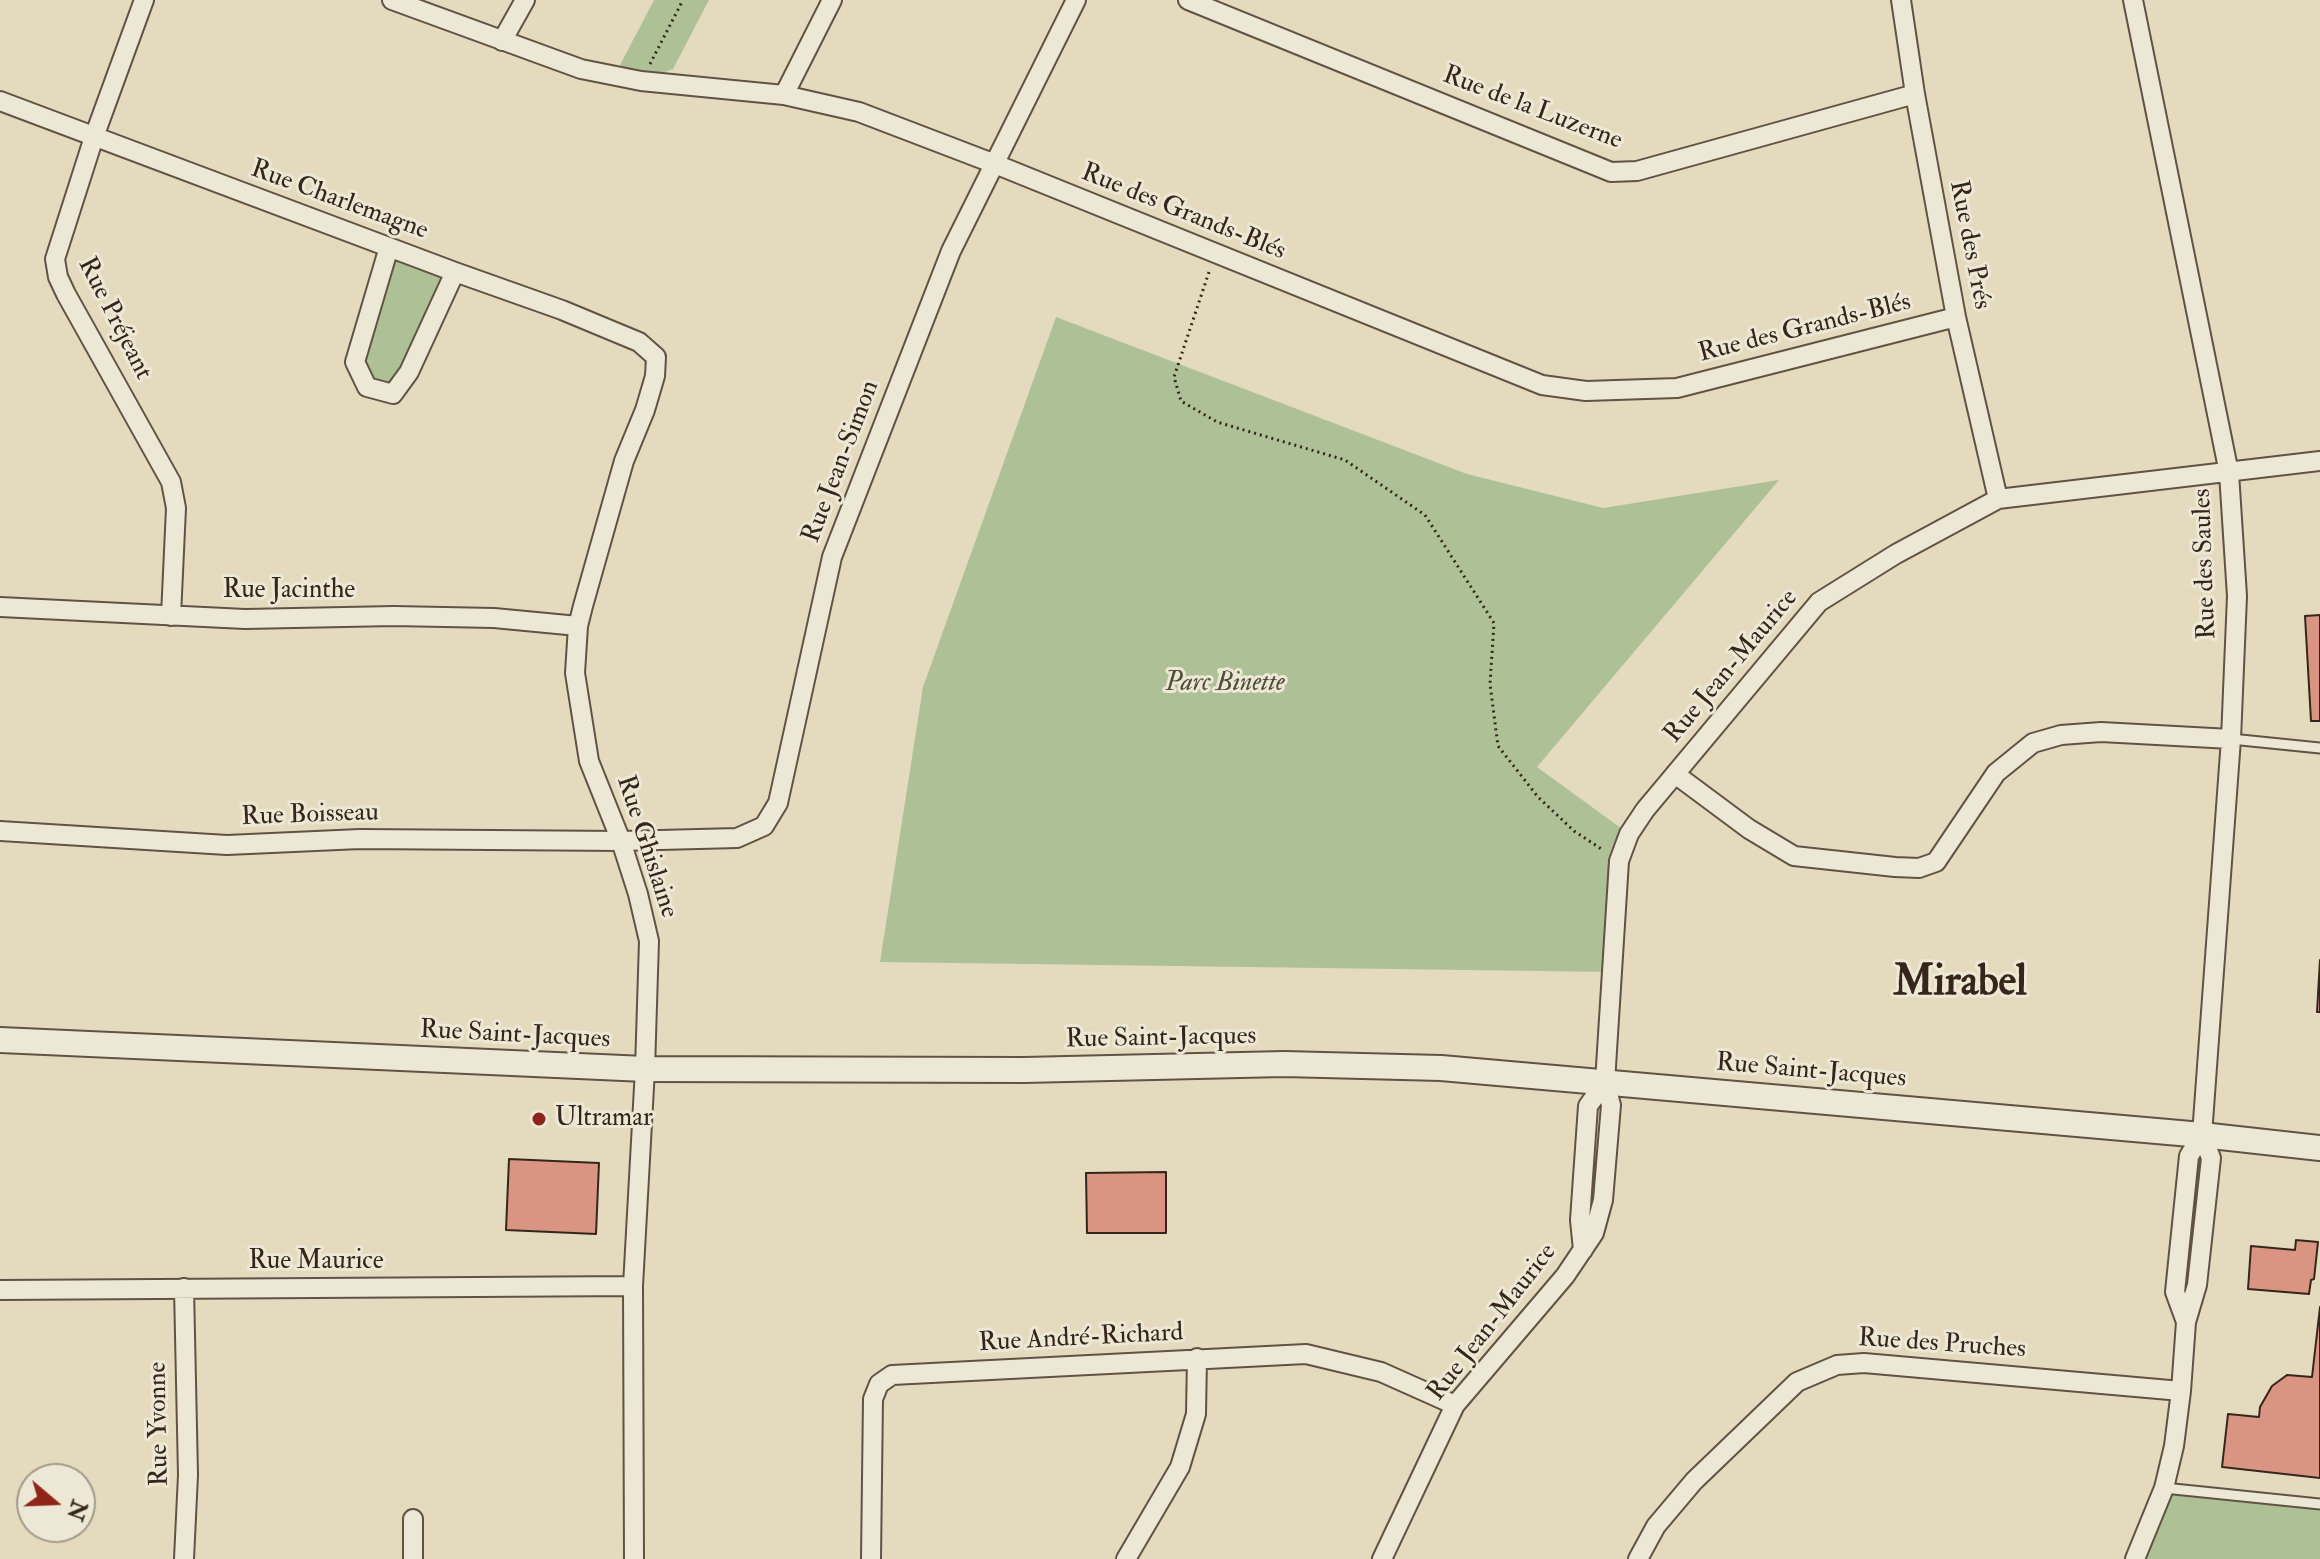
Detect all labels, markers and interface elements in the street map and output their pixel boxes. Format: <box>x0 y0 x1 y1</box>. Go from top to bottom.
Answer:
street label: Rue de la Luzerne <box>1438 60 1626 158</box>
street label: Rue Charlemagne <box>246 154 432 248</box>
street label: Rue des Grands-Blés <box>1076 158 1290 268</box>
street label: Rue des Prés <box>1941 178 1997 312</box>
street label: Rue Préjeant <box>70 253 158 385</box>
street label: Rue des Grands-Blés <box>1696 288 1914 370</box>
street label: Rue Jean-Simon <box>797 376 887 548</box>
street label: Rue des Saules <box>2188 488 2224 640</box>
street label: Rue Jacinthe <box>223 575 355 607</box>
street label: Rue Jean-Maurice <box>1659 584 1805 750</box>
park label: Parc Binette <box>1165 668 1285 700</box>
street label: Rue Ghislaine <box>608 772 684 922</box>
street label: Rue Boisseau <box>241 798 379 834</box>
district label: Mirabel <box>1893 960 2027 1010</box>
street label: Rue Saint-Jacques <box>419 1015 611 1057</box>
street label: Rue Saint-Jacques <box>1065 1022 1257 1056</box>
street label: Rue Saint-Jacques <box>1715 1048 1907 1096</box>
place label: Ultramar <box>555 1103 653 1135</box>
marker: Ultramar <box>530 1110 548 1128</box>
street label: Rue Jean-Maurice <box>1422 1238 1564 1408</box>
street label: Rue Maurice <box>248 1246 384 1278</box>
street label: Rue André-Richard <box>978 1318 1184 1360</box>
street label: Rue des Pruches <box>1857 1324 2027 1366</box>
street label: Rue Yvonne <box>143 1361 177 1487</box>
north arrow <box>16 1463 96 1543</box>
text: N <box>60 1496 93 1524</box>

